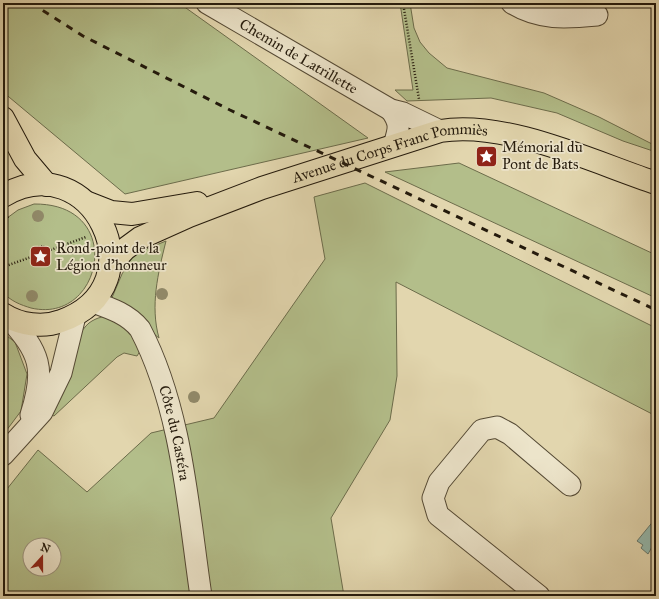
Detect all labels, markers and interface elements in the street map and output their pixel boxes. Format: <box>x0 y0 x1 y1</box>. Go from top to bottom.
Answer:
street label: Chemin de Latrillette <box>236 15 361 98</box>
street label: Avenue du Corps Franc Pommiès <box>289 120 489 187</box>
place label: Mémorial du Pont de Bats <box>502 138 583 173</box>
place icon: Mémorial du Pont de Bats <box>474 143 500 169</box>
place label: Rond-point de la Légion d'honneur <box>56 239 167 274</box>
place icon: Rond-point de la Légion d'honneur <box>27 244 53 270</box>
street label: Côte du Castéra <box>155 383 194 482</box>
north arrow <box>22 537 62 577</box>
text: N <box>39 540 53 556</box>

